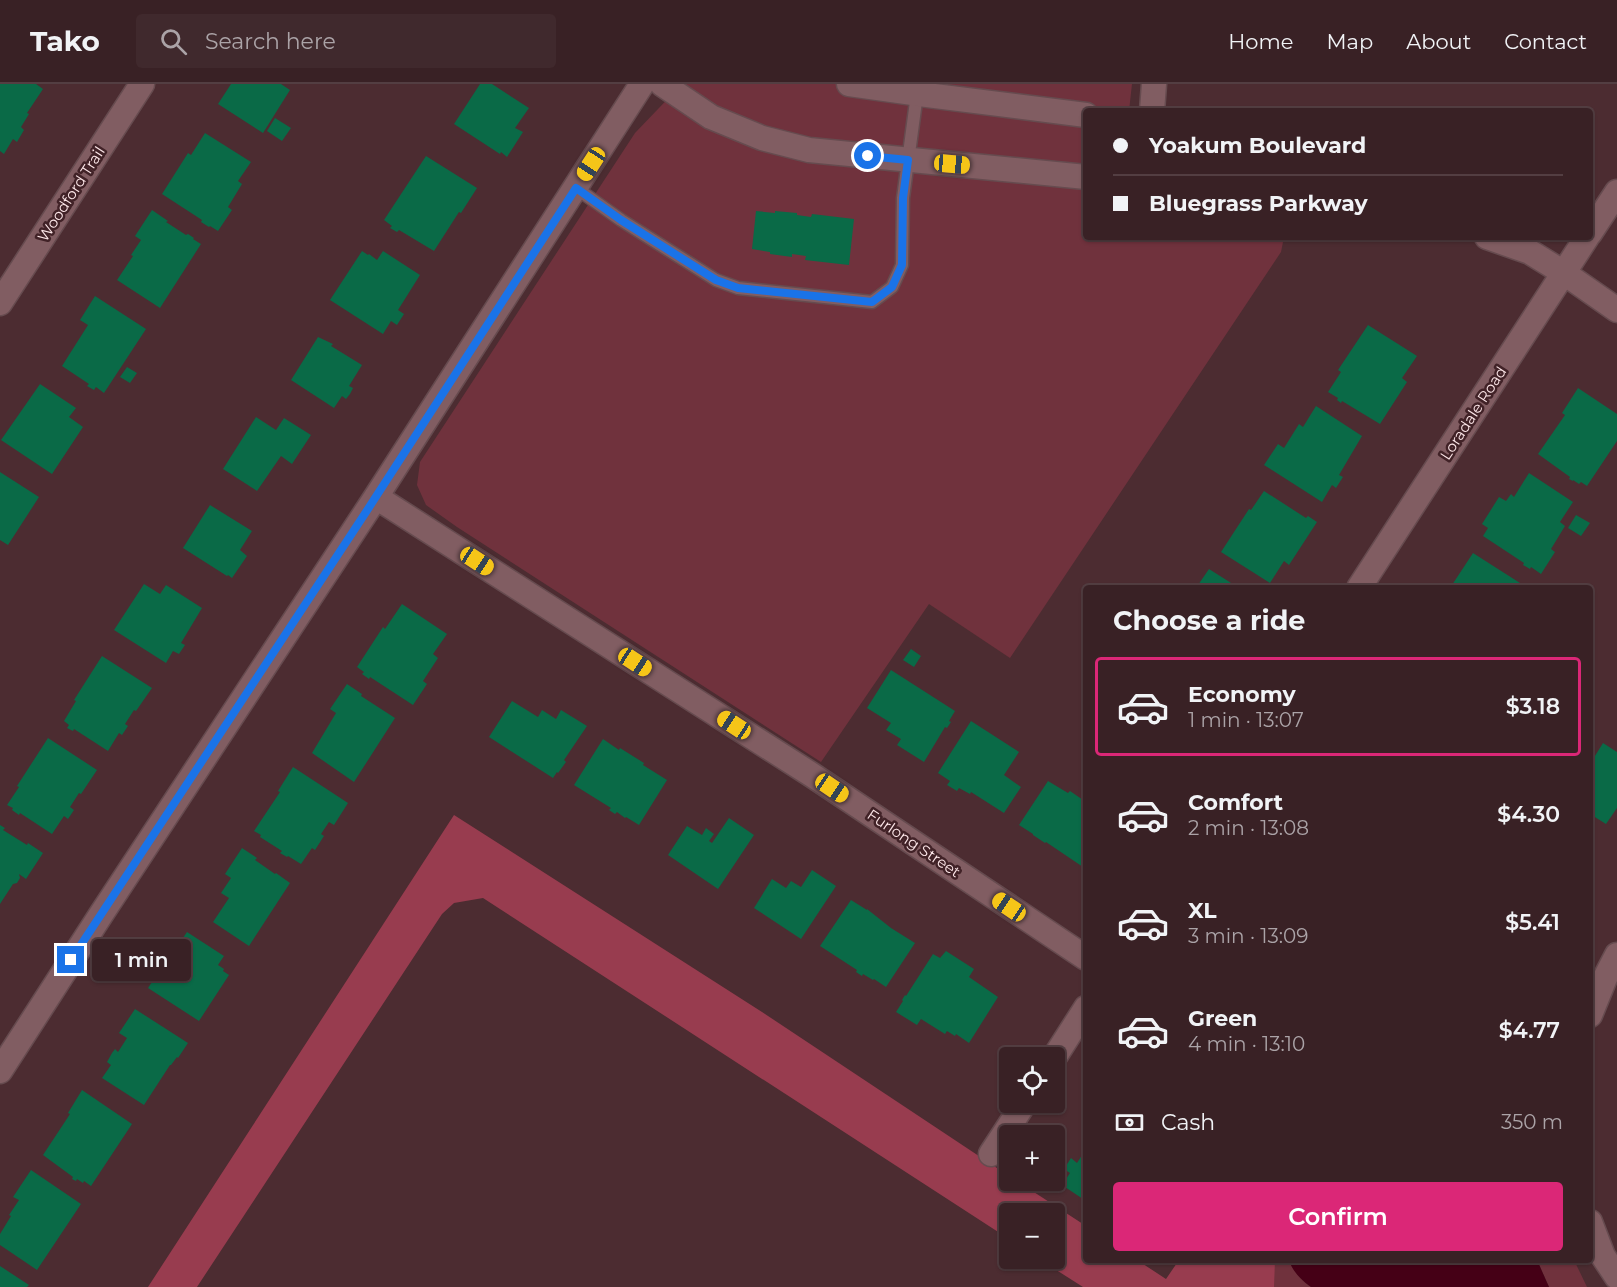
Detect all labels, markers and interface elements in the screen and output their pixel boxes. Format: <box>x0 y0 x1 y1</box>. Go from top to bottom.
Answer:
search box <box>136 14 556 68</box>
text: Tako <box>30 24 100 58</box>
icon: search <box>157 25 190 58</box>
text: Search here <box>205 28 336 55</box>
text: Home <box>1228 29 1293 54</box>
text: Map <box>1326 29 1373 54</box>
text: About <box>1406 29 1471 54</box>
text: Contact <box>1504 29 1587 54</box>
text: Yoakum Boulevard <box>1149 132 1366 159</box>
route start <box>854 142 881 169</box>
street label: Woodford Trail <box>33 143 109 245</box>
car <box>574 144 608 184</box>
car <box>933 153 971 175</box>
text: Bluegrass Parkway <box>1149 190 1368 217</box>
street label: Loradale Road <box>1436 363 1510 463</box>
car <box>457 544 497 578</box>
text: Choose a ride <box>1113 604 1305 637</box>
car <box>615 645 655 679</box>
icon: car <box>1116 680 1170 734</box>
text: Economy <box>1188 681 1296 708</box>
text: $3.18 <box>1506 693 1560 720</box>
car <box>714 708 754 742</box>
text: 1 min · 13:07 <box>1188 708 1304 732</box>
car <box>812 770 852 806</box>
icon: car <box>1116 788 1170 842</box>
text: Comfort <box>1188 789 1283 816</box>
text: $4.30 <box>1497 801 1560 828</box>
street label: Furlong Street <box>864 805 964 881</box>
text: 2 min · 13:08 <box>1188 816 1309 840</box>
car <box>989 889 1029 925</box>
icon: car <box>1116 896 1170 950</box>
text: XL <box>1188 897 1217 924</box>
text: $5.41 <box>1505 909 1560 936</box>
text: 3 min · 13:09 <box>1188 924 1308 948</box>
callout: 1 min <box>92 939 191 981</box>
route end <box>57 946 84 973</box>
text: 1 min <box>115 948 168 972</box>
icon: car <box>1116 1004 1170 1058</box>
text: Green <box>1188 1005 1257 1032</box>
text: $4.77 <box>1499 1017 1560 1044</box>
text: 4 min · 13:10 <box>1188 1032 1305 1056</box>
map controls <box>999 1047 1065 1269</box>
button: locate <box>999 1047 1065 1113</box>
icon: cash <box>1113 1106 1146 1139</box>
text: Cash <box>1161 1109 1215 1136</box>
text: 350 m <box>1501 1110 1563 1134</box>
button: + <box>999 1125 1065 1191</box>
button: Confirm <box>1113 1182 1563 1251</box>
button: − <box>999 1203 1065 1269</box>

